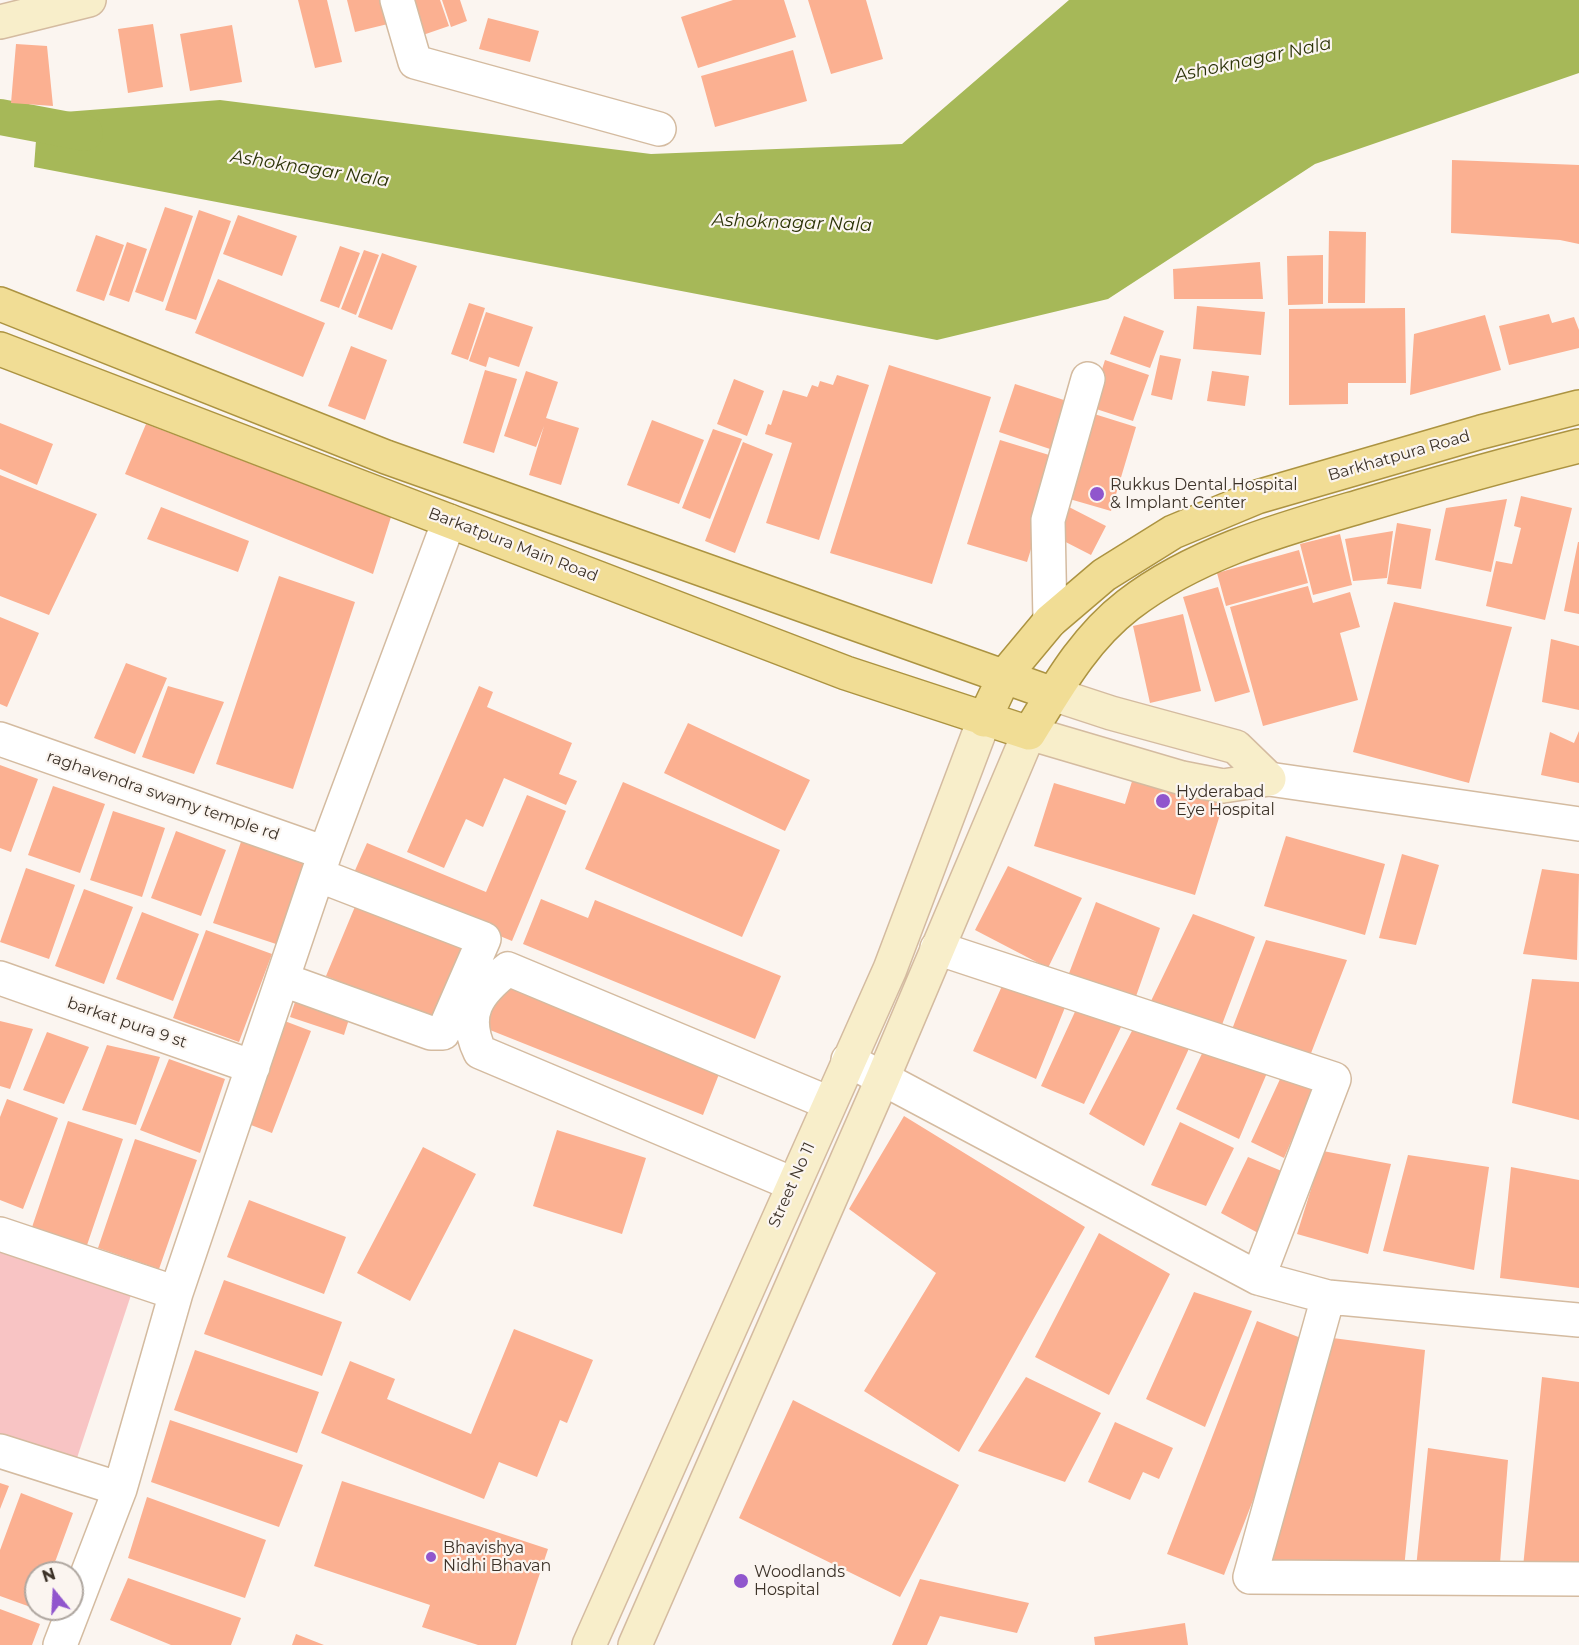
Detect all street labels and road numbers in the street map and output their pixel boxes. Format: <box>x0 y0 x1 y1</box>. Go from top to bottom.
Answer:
street label: Barkhatpura Road <box>1326 427 1472 485</box>
street label: Barkatpura Main Road <box>426 504 600 586</box>
street label: raghavendra swamy temple rd <box>44 747 282 845</box>
street label: barkat pura 9 st <box>65 994 189 1052</box>
street label: Street No 11 <box>765 1139 819 1231</box>

